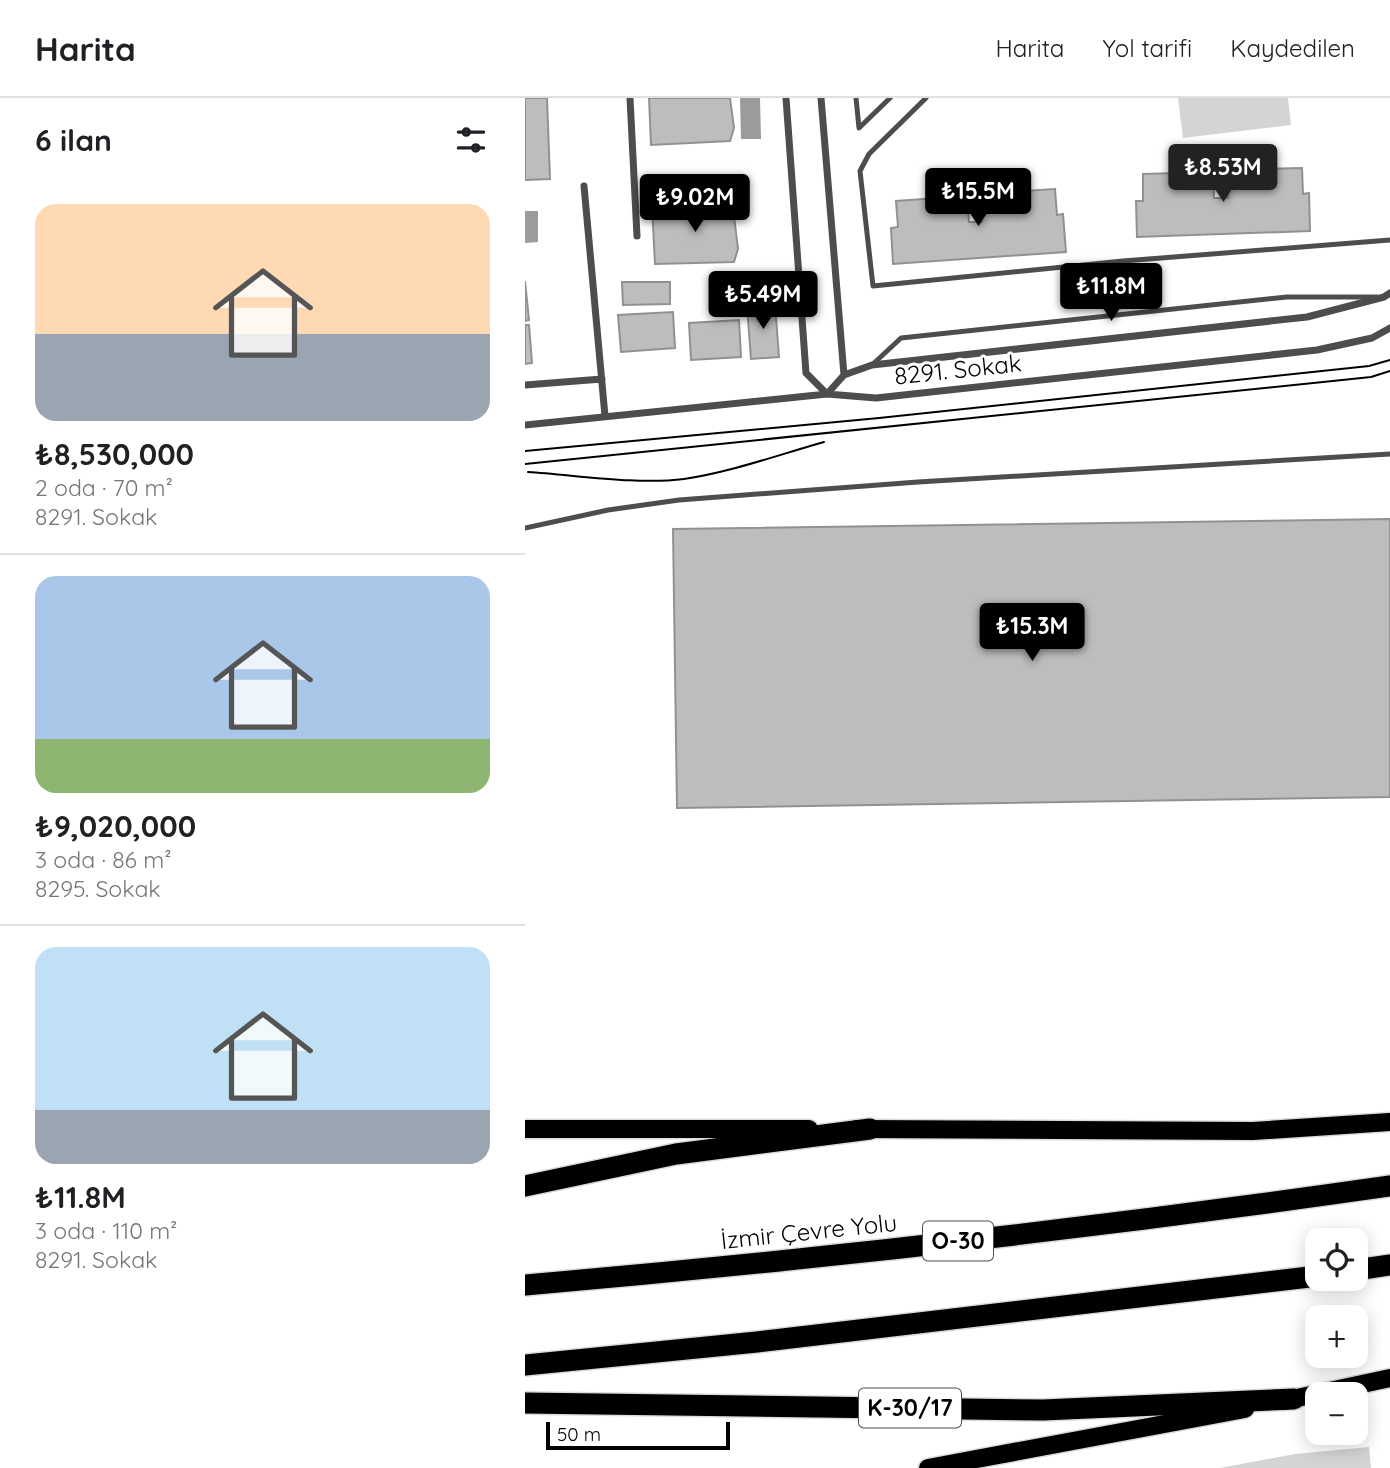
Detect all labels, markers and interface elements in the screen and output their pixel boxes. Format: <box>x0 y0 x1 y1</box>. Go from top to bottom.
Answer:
text: Harita <box>35 28 136 69</box>
text: Harita <box>996 33 1064 63</box>
text: Yol tarifi <box>1102 33 1192 63</box>
text: Kaydedilen <box>1230 33 1355 63</box>
text: 6 ilan <box>35 121 112 159</box>
icon: filters <box>452 121 490 159</box>
pin: ₺8.53M <box>1166 144 1280 204</box>
text: ₺8.53M <box>1184 152 1262 181</box>
pin: ₺15.5M <box>921 169 1035 228</box>
pin: ₺9.02M <box>638 174 752 234</box>
text: ₺15.5M <box>941 176 1015 205</box>
text: ₺9.02M <box>656 182 734 211</box>
icon: home <box>200 250 326 376</box>
pin: ₺11.8M <box>1054 264 1168 323</box>
text: ₺11.8M <box>1076 271 1146 300</box>
pin: ₺5.49M <box>706 272 820 331</box>
text: ₺5.49M <box>725 279 801 308</box>
street label: 8291. Sokak <box>893 347 1023 391</box>
text: ₺8,530,000 <box>35 435 194 473</box>
text: 2 oda · 70 m² <box>35 473 173 502</box>
text: 8291. Sokak <box>35 502 157 531</box>
pin: ₺15.3M <box>975 603 1089 663</box>
text: ₺15.3M <box>996 611 1068 640</box>
icon: home <box>200 622 326 748</box>
text: ₺9,020,000 <box>35 807 196 845</box>
text: 3 oda · 86 m² <box>35 845 171 874</box>
text: 8295. Sokak <box>35 874 161 903</box>
icon: home <box>200 993 326 1119</box>
text: ₺11.8M <box>35 1178 126 1216</box>
street label: İzmir Çevre Yolu <box>719 1207 898 1255</box>
text: 3 oda · 110 m² <box>35 1216 177 1245</box>
road number: O-30 <box>923 1222 993 1260</box>
map controls <box>1305 1228 1368 1445</box>
button: locate <box>1305 1228 1368 1291</box>
text: 8291. Sokak <box>35 1245 157 1274</box>
button: + <box>1305 1305 1368 1368</box>
button: − <box>1305 1382 1368 1445</box>
road number: K-30/17 <box>859 1388 961 1428</box>
scale bar <box>546 1419 730 1451</box>
text: 50 m <box>557 1422 601 1446</box>

